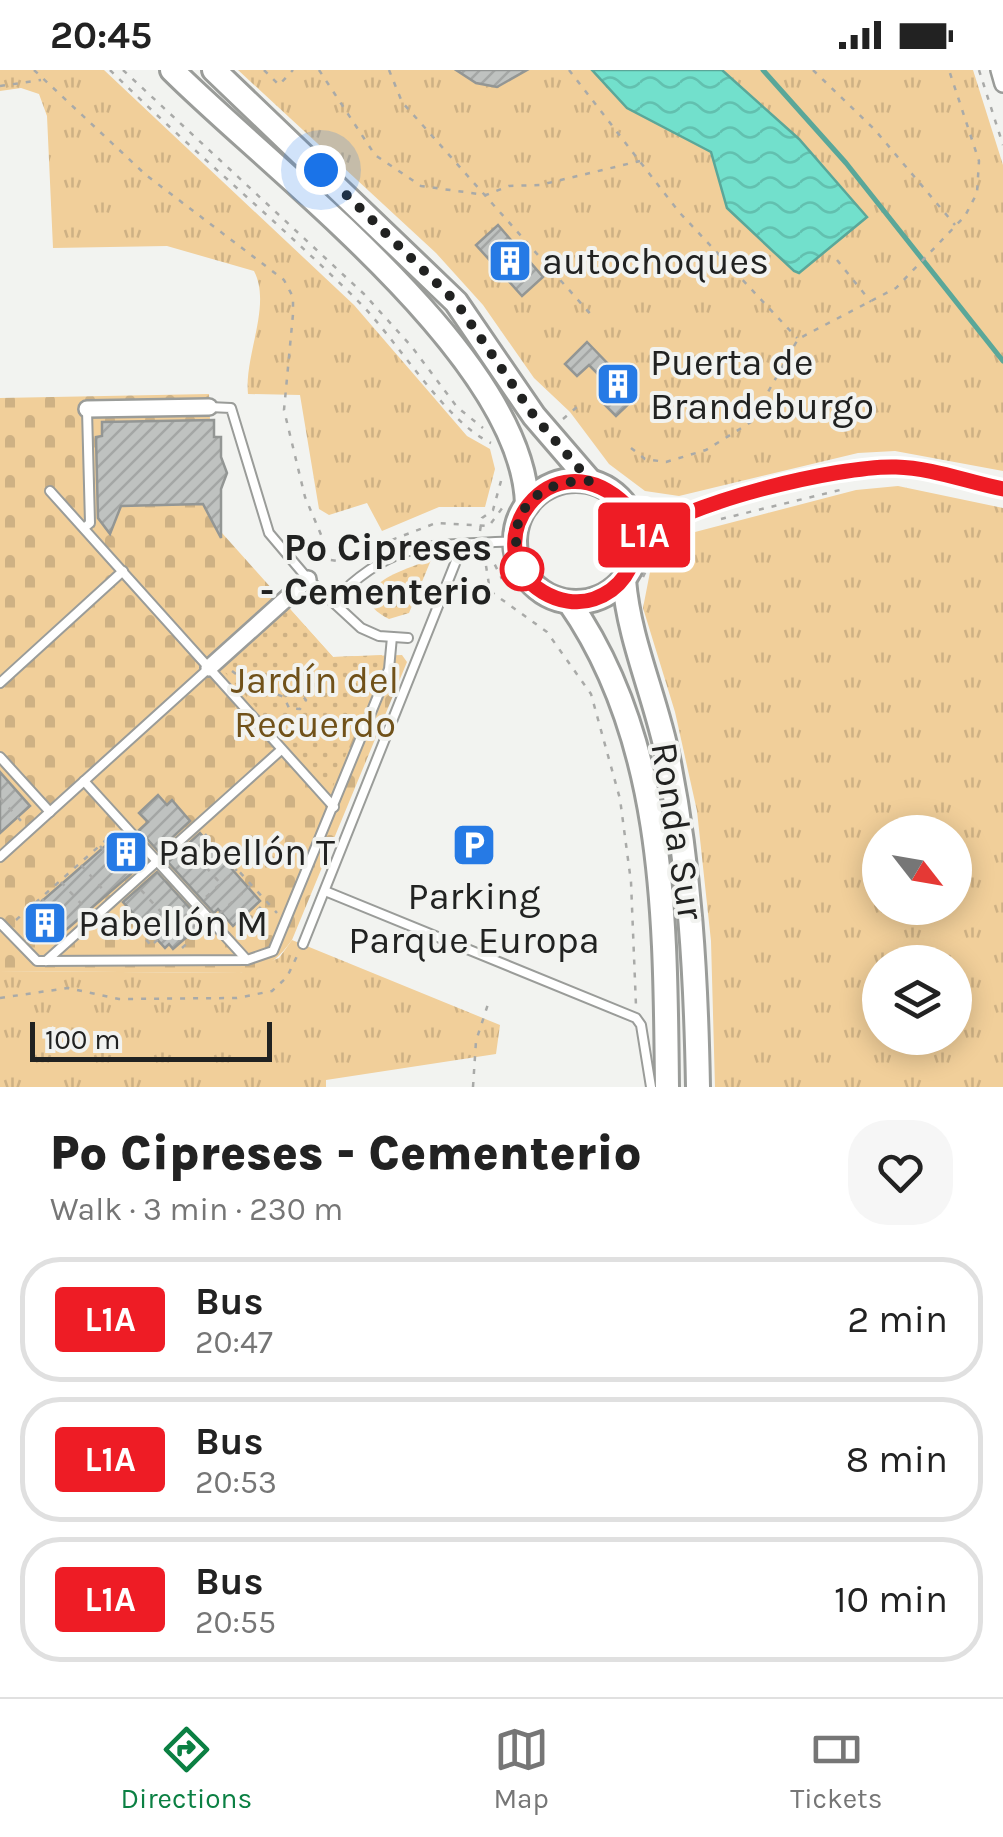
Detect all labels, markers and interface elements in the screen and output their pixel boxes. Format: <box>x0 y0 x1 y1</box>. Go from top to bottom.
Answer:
text: 20:45 <box>50 13 152 58</box>
your location <box>296 145 346 195</box>
building icon: autochoques <box>487 238 533 284</box>
place label: autochoques <box>542 239 769 284</box>
place label: Puerta de Brandeburgo <box>650 340 874 429</box>
building icon: Puerta de Brandeburgo <box>595 361 641 407</box>
line badge: L1A <box>586 502 702 568</box>
text: L1A <box>618 515 670 556</box>
place label: Pº Cipreses - Cementerio <box>260 525 492 614</box>
marker: Pº Cipreses - Cementerio <box>501 548 543 590</box>
park label: Jardín del Recuerdo <box>231 658 399 747</box>
street label: Ronda Sur <box>641 739 714 923</box>
north arrow <box>862 815 972 925</box>
map controls <box>862 815 972 1055</box>
parking icon: Parking Parque Europa <box>451 822 497 868</box>
building icon: Pabellón T <box>103 829 149 875</box>
place label: Pabellón T <box>158 830 335 875</box>
place label: Parking Parque Europa <box>348 874 600 963</box>
building icon: Pabellón M <box>22 900 68 946</box>
place label: Pabellón M <box>78 901 268 946</box>
button: layers <box>862 945 972 1055</box>
scale bar <box>30 1017 272 1061</box>
text: 100 m <box>45 1023 120 1056</box>
button: heart <box>848 1120 953 1225</box>
text: Pº Cipreses - Cementerio <box>50 1125 642 1181</box>
text: Walk · 3 min · 230 m <box>50 1191 343 1228</box>
text: Bus <box>195 1279 264 1324</box>
text: 2 min <box>847 1297 948 1342</box>
text: L1A <box>84 1299 136 1340</box>
text: 20:47 <box>195 1324 273 1361</box>
text: Bus <box>195 1419 264 1464</box>
text: 8 min <box>846 1437 948 1482</box>
text: L1A <box>84 1439 136 1480</box>
text: 20:53 <box>195 1464 277 1501</box>
text: Bus <box>195 1559 264 1604</box>
text: 10 min <box>834 1577 948 1622</box>
text: L1A <box>84 1579 136 1620</box>
text: 20:55 <box>195 1604 276 1641</box>
tab: Directions <box>121 1722 252 1815</box>
tab: Map <box>493 1722 549 1815</box>
tab: Tickets <box>790 1722 882 1815</box>

